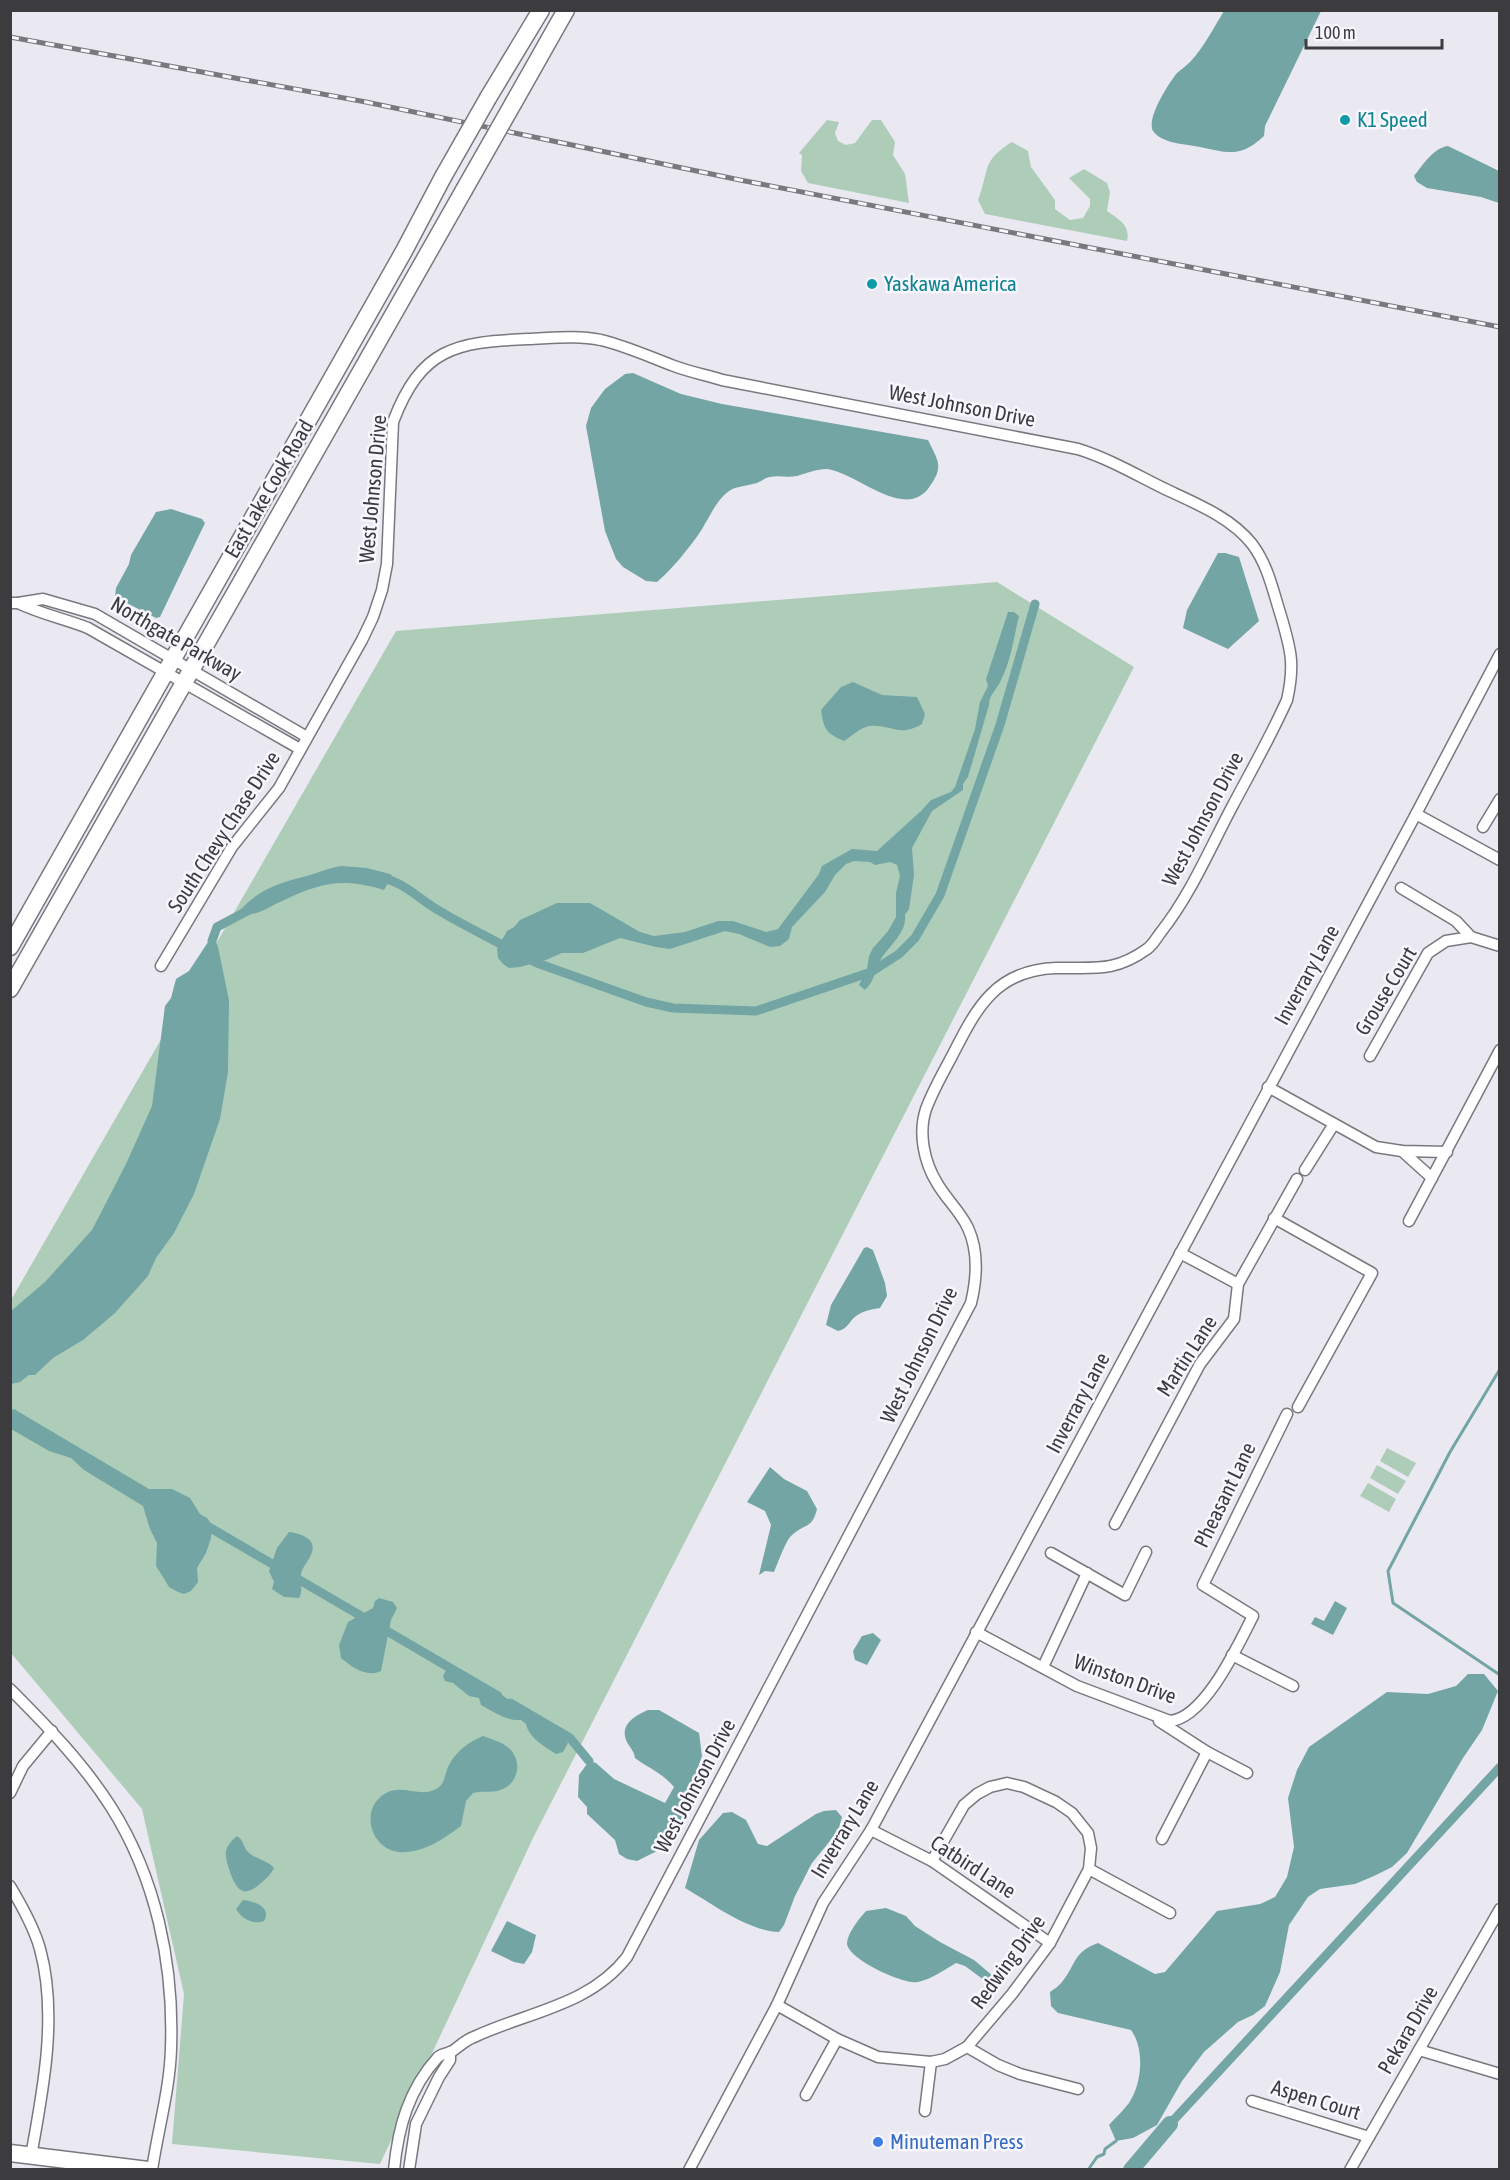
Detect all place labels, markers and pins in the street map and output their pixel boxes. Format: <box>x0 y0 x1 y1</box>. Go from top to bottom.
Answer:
place label: K1 Speed <box>1357 107 1428 131</box>
marker: K1 Speed <box>1338 113 1352 127</box>
place label: Yaskawa America <box>884 271 1017 295</box>
marker: Yaskawa America <box>865 277 879 291</box>
place label: Minuteman Press <box>890 2129 1023 2153</box>
marker: Minuteman Press <box>871 2135 885 2149</box>

